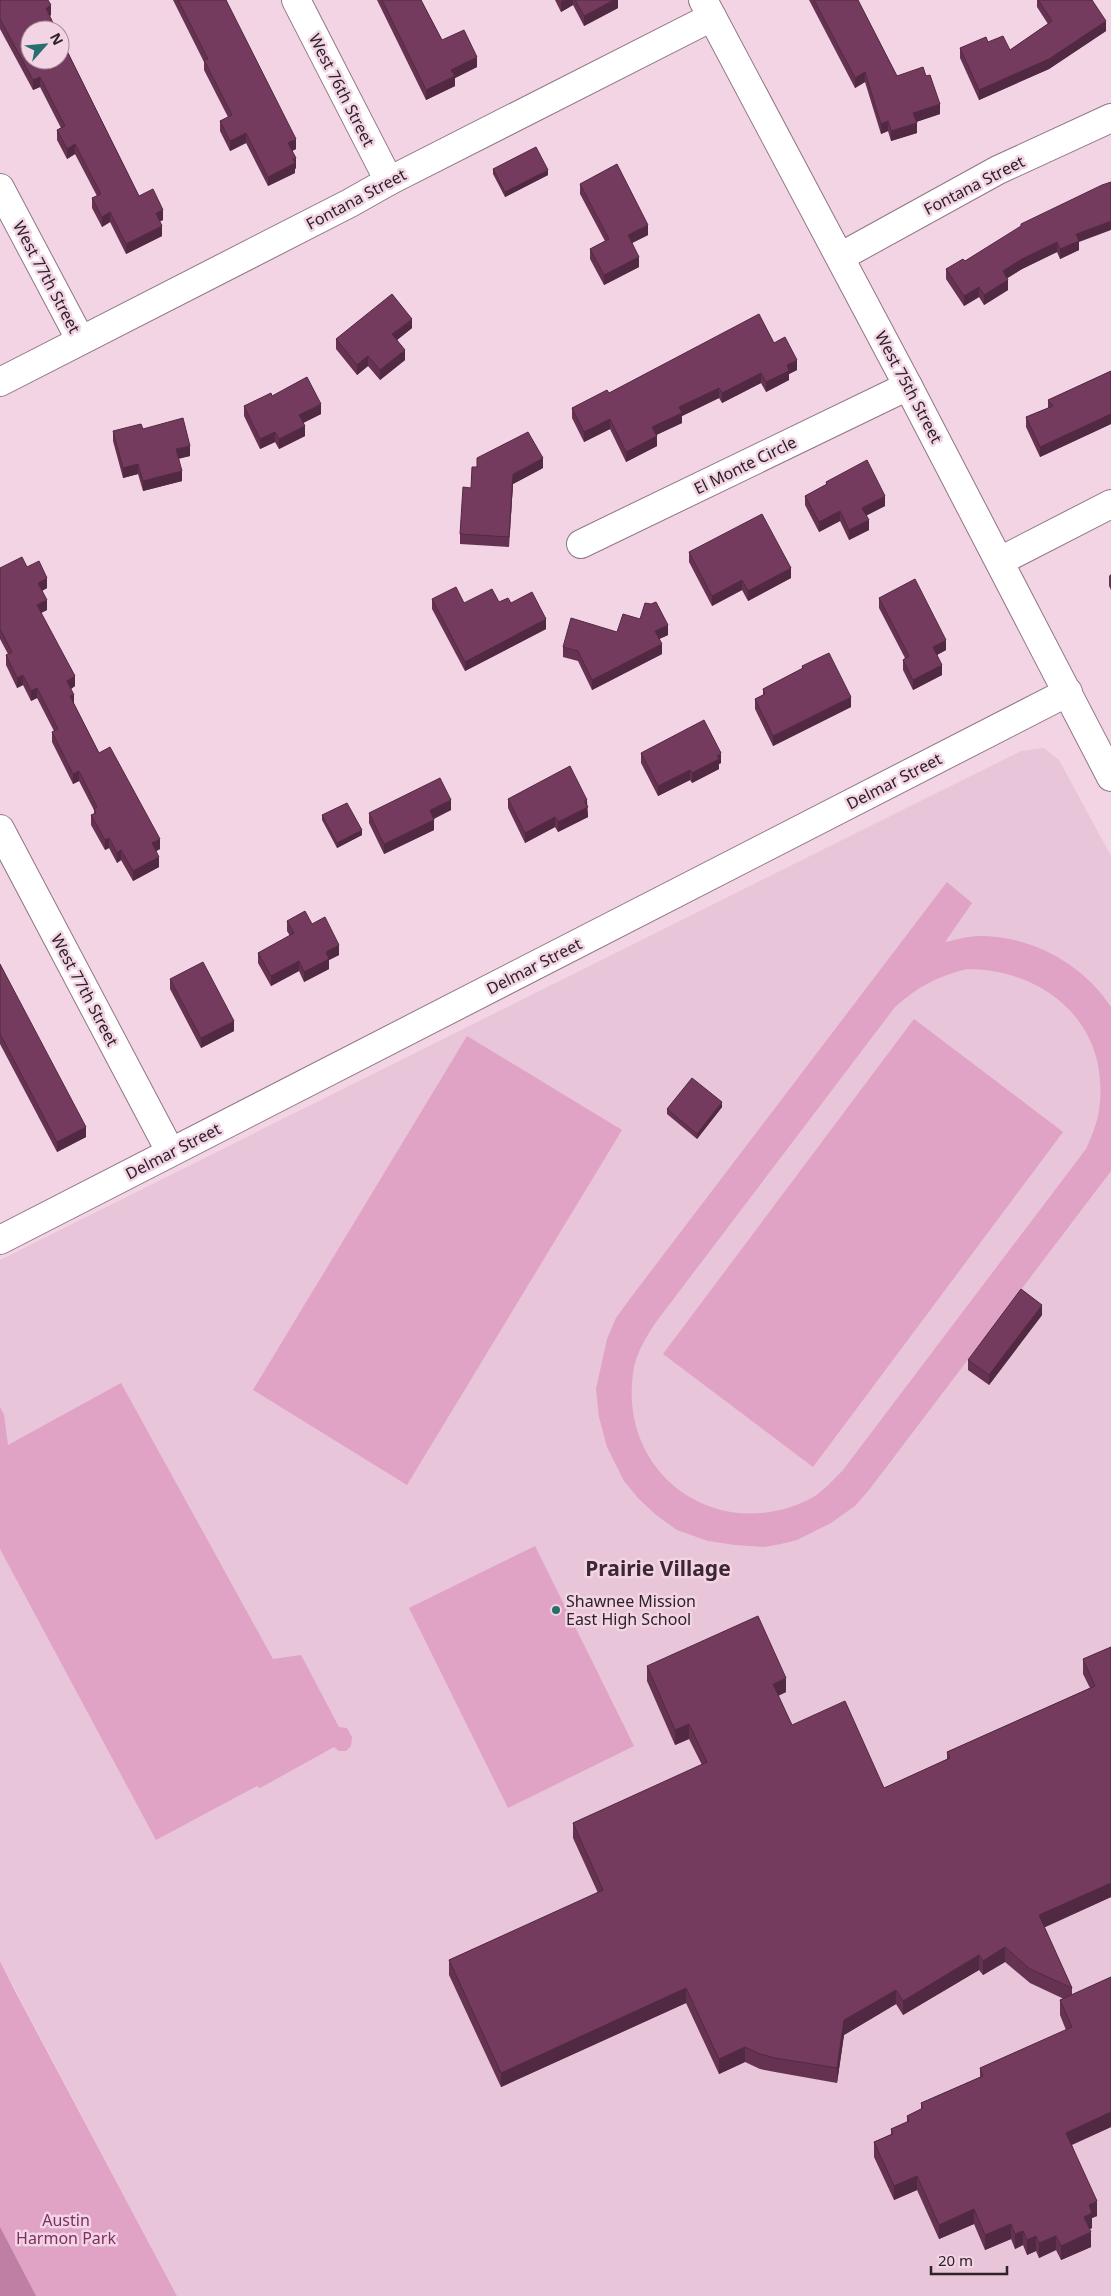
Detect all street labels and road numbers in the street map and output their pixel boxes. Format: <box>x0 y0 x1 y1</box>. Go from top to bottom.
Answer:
street label: West 76th Street <box>304 30 380 150</box>
street label: Fontana Street <box>920 150 1028 220</box>
street label: Fontana Street <box>302 163 410 235</box>
street label: West 77th Street <box>8 217 86 337</box>
street label: West 75th Street <box>870 327 948 447</box>
street label: El Monte Circle <box>690 431 800 499</box>
street label: Delmar Street <box>843 747 946 814</box>
street label: West 77th Street <box>46 930 124 1050</box>
street label: Delmar Street <box>483 932 586 999</box>
street label: Delmar Street <box>122 1117 225 1184</box>

